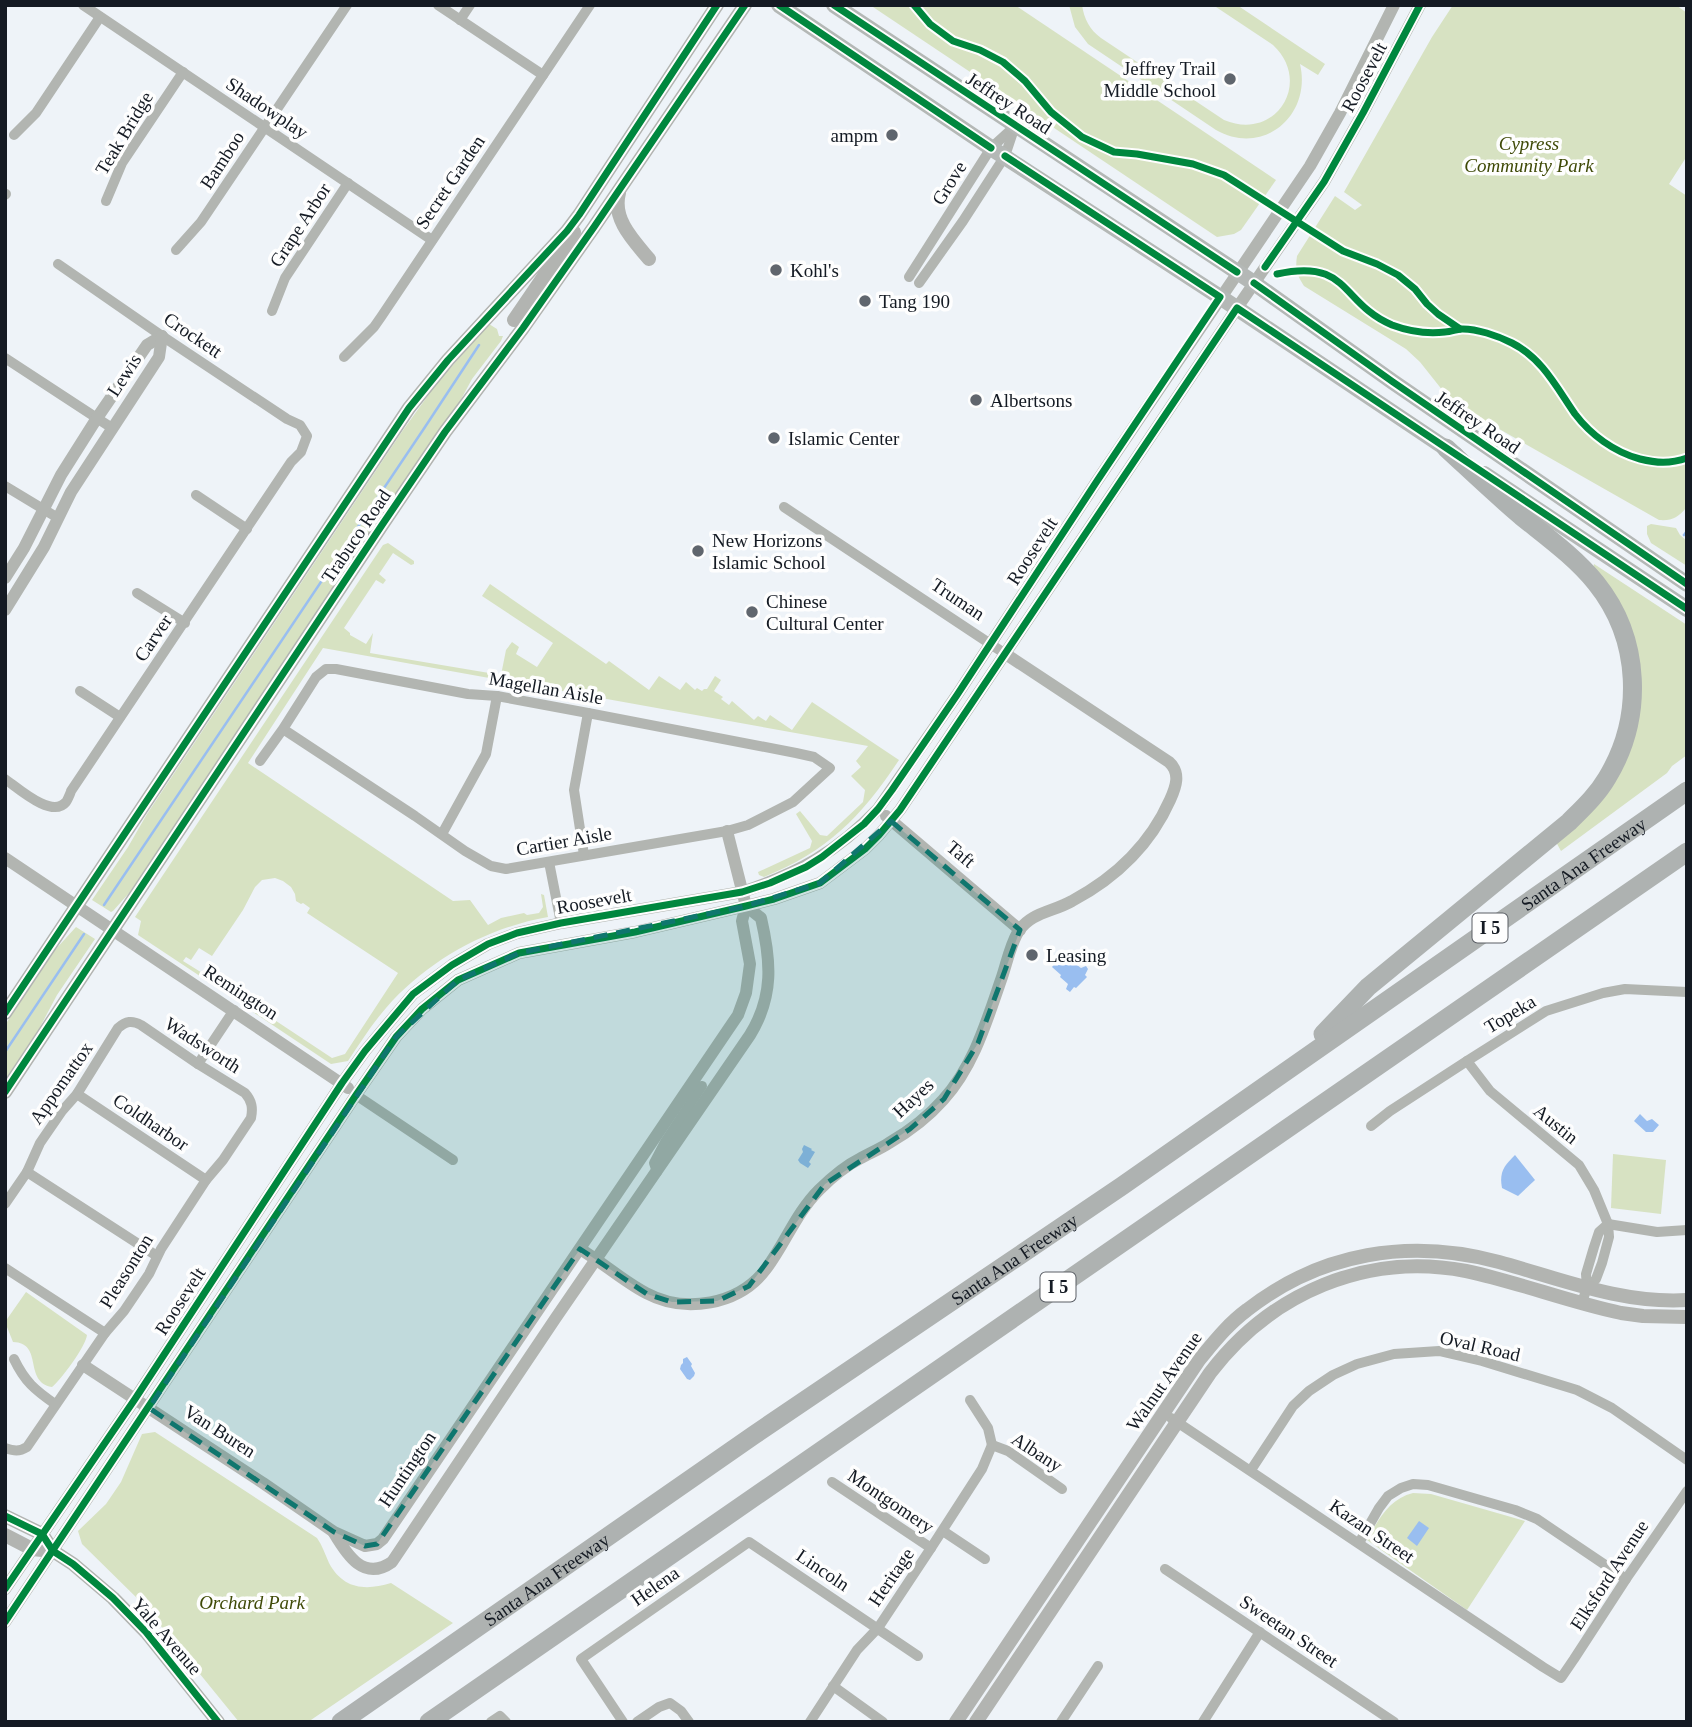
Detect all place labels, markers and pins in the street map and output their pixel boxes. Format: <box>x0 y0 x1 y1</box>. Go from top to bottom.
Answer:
place label: Jeffrey Trail Middle School <box>1104 58 1216 101</box>
marker: Jeffrey Trail Middle School <box>1222 71 1238 87</box>
place label: ampm <box>831 125 878 146</box>
marker: ampm <box>884 127 900 143</box>
place label: Kohl's <box>790 260 839 281</box>
marker: Kohl's <box>768 262 784 278</box>
place label: Tang 190 <box>879 291 950 312</box>
marker: Tang 190 <box>857 293 873 309</box>
place label: Albertsons <box>990 390 1072 411</box>
marker: Albertsons <box>968 392 984 408</box>
place label: Islamic Center <box>788 428 900 449</box>
marker: Islamic Center <box>766 430 782 446</box>
place label: New Horizons Islamic School <box>712 530 825 573</box>
marker: New Horizons Islamic School <box>690 543 706 559</box>
place label: Chinese Cultural Center <box>766 591 884 634</box>
marker: Chinese Cultural Center <box>744 604 760 620</box>
place label: Leasing <box>1046 945 1107 966</box>
marker: Leasing <box>1024 947 1040 963</box>

